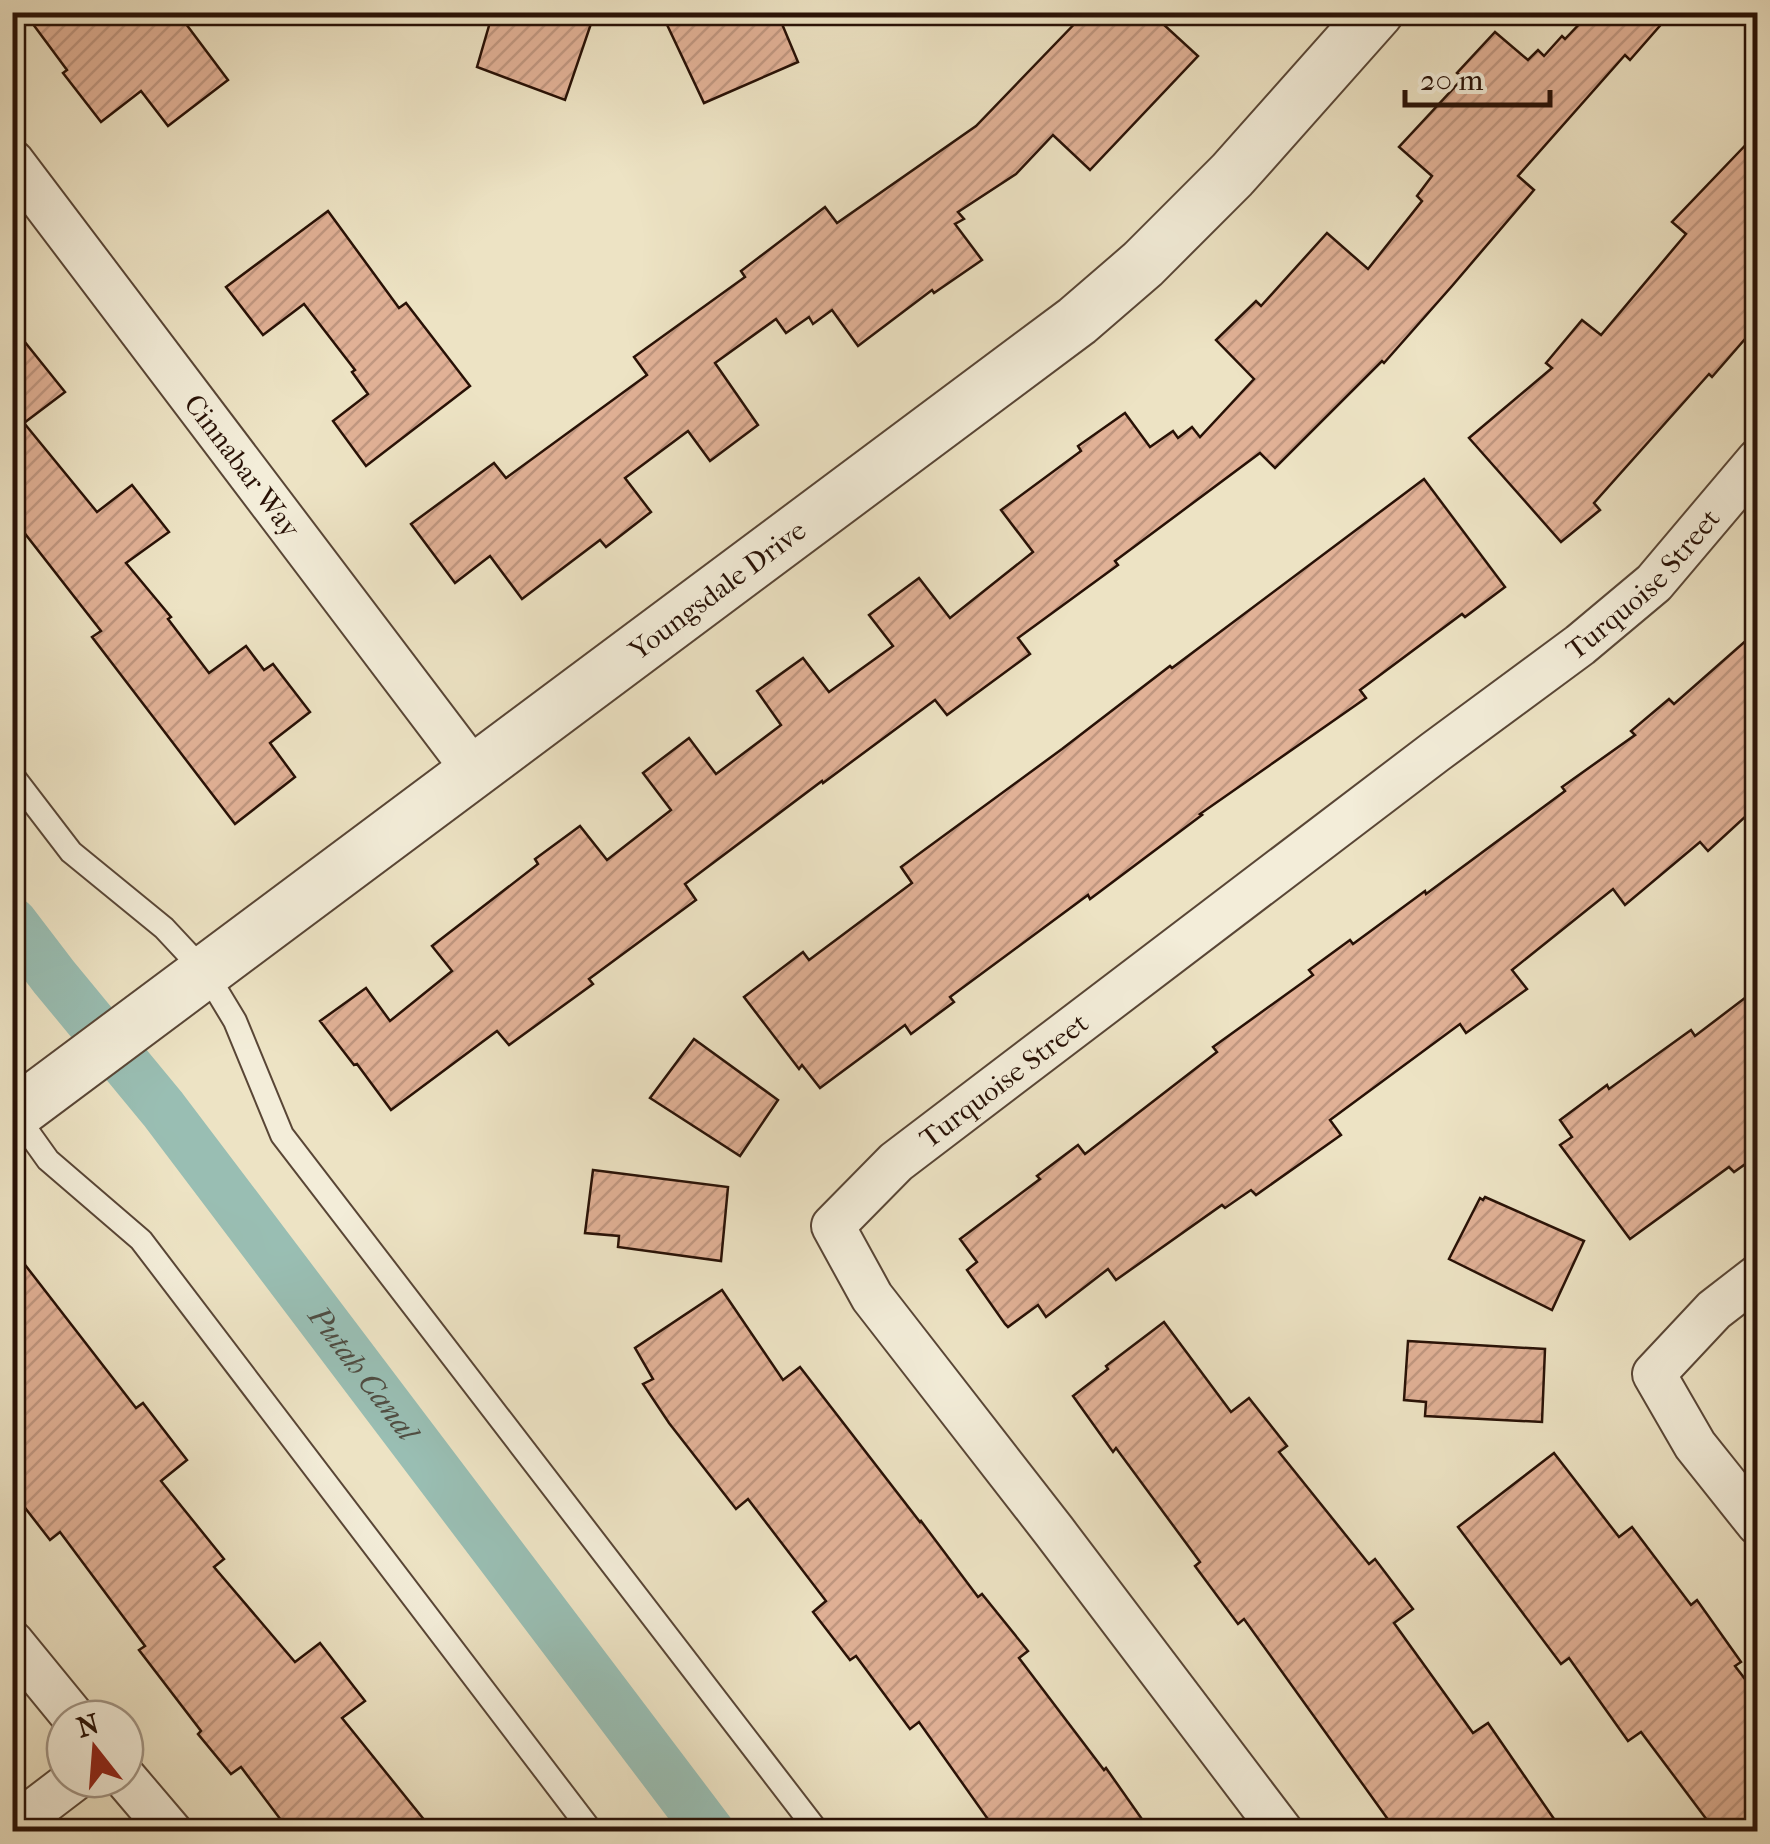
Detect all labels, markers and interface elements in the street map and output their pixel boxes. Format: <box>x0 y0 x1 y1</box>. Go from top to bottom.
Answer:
scale bar <box>1405 45 1550 107</box>
text: 20 m <box>1420 63 1483 98</box>
street label: Cinnabar Way <box>177 388 308 545</box>
street label: Turquoise Street <box>1560 502 1727 667</box>
street label: Youngsdale Drive <box>622 513 812 667</box>
street label: Turquoise Street <box>913 1006 1094 1155</box>
water label: Putah Canal <box>300 1298 427 1451</box>
north arrow <box>45 1699 145 1799</box>
text: N <box>73 1706 104 1744</box>

